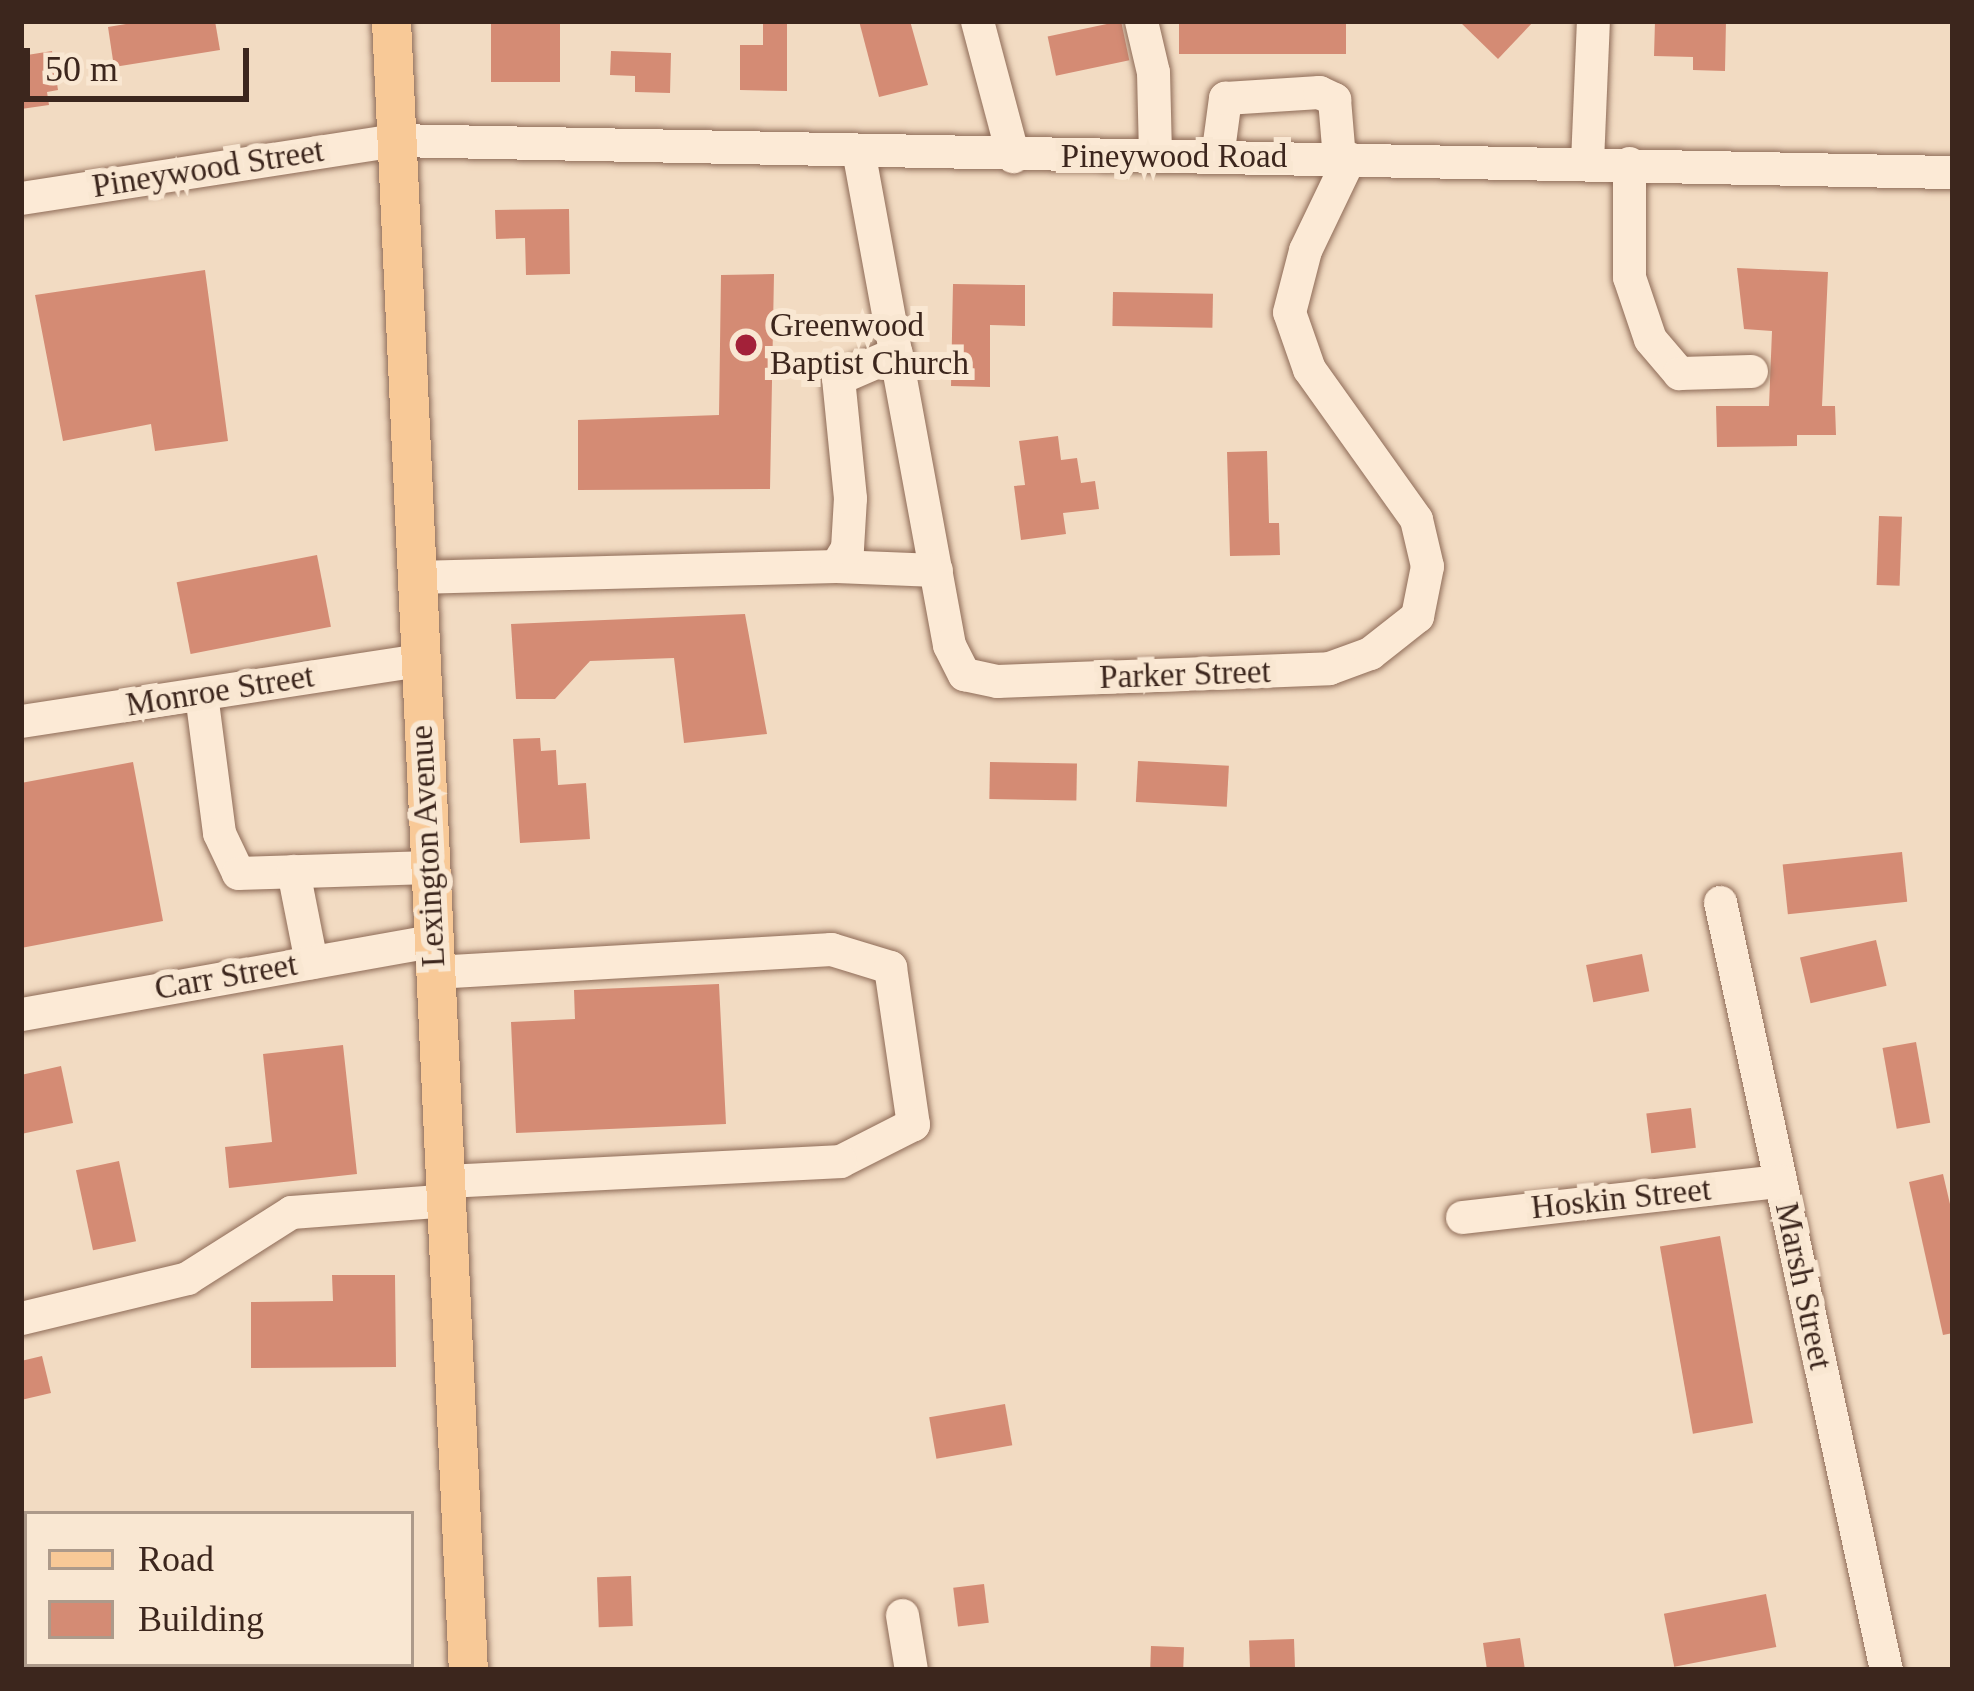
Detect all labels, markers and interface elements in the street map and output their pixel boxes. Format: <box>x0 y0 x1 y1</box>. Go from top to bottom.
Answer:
scale bar <box>30 24 255 98</box>
text: 50 m <box>45 49 118 89</box>
street label: Pineywood Street <box>89 131 327 207</box>
street label: Pineywood Road <box>1061 137 1287 177</box>
place label: Greenwood Baptist Church <box>770 306 969 384</box>
marker: Greenwood Baptist Church <box>733 332 759 358</box>
street label: Parker Street <box>1099 652 1271 698</box>
street label: Monroe Street <box>123 657 317 725</box>
street label: Lexington Avenue <box>402 723 454 969</box>
street label: Carr Street <box>152 945 300 1009</box>
street label: Hoskin Street <box>1529 1170 1713 1228</box>
street label: Marsh Street <box>1766 1199 1840 1373</box>
legend <box>24 1511 414 1667</box>
text: Road <box>138 1539 214 1579</box>
text: Building <box>138 1599 264 1639</box>

